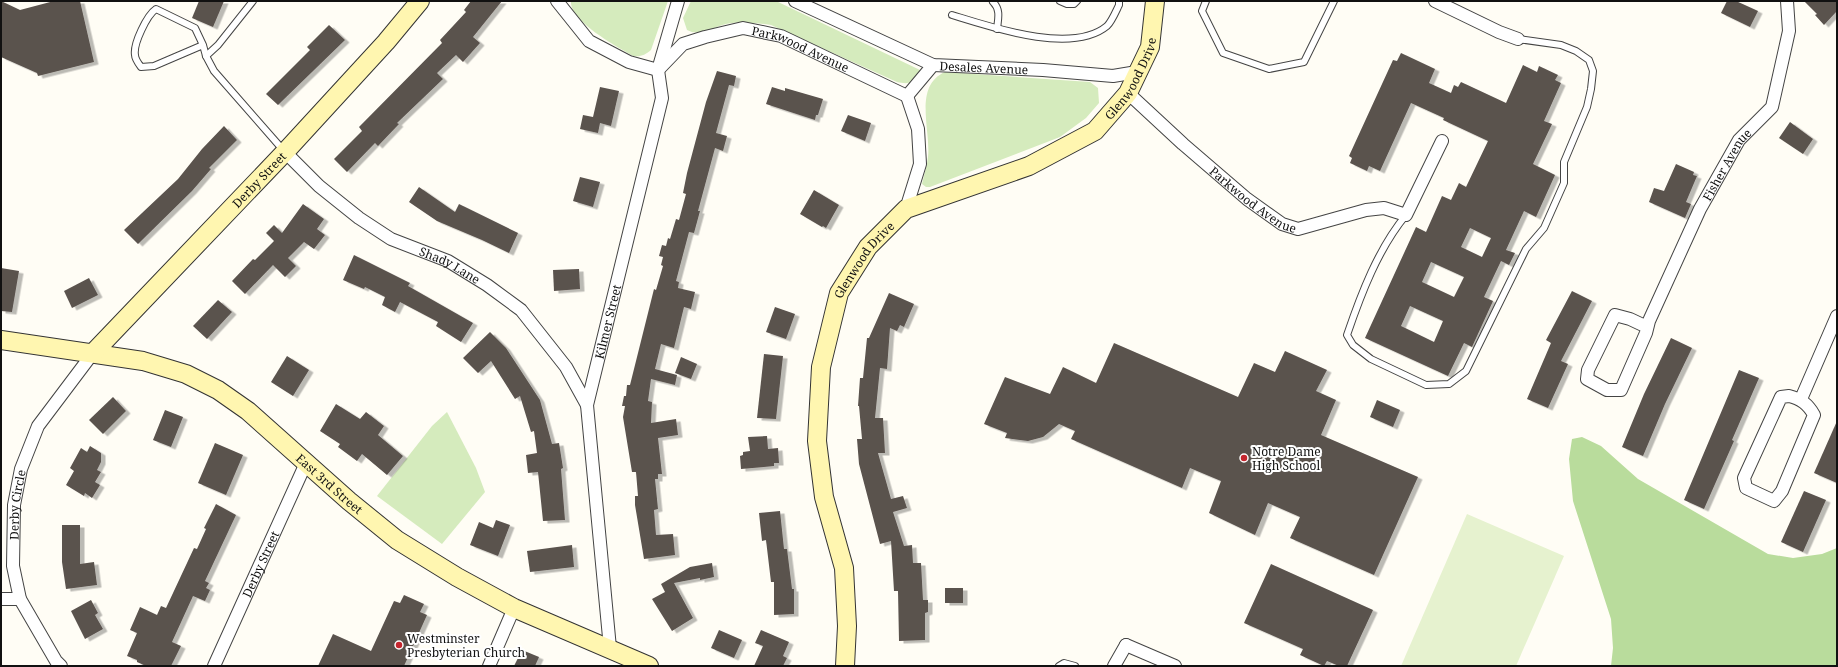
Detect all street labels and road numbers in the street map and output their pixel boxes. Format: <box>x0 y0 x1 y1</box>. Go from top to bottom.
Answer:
street label: Parkwood Avenue <box>750 22 852 76</box>
street label: Glenwood Drive <box>1100 37 1159 123</box>
street label: Desales Avenue <box>939 57 1029 78</box>
street label: Fisher Avenue <box>1698 124 1755 204</box>
street label: Derby Street <box>228 148 290 211</box>
street label: Parkwood Avenue <box>1206 162 1299 237</box>
street label: Glenwood Drive <box>830 217 898 300</box>
street label: Shady Lane <box>417 242 484 287</box>
street label: Kilmer Street <box>590 283 625 360</box>
street label: East 3rd Street <box>293 450 366 517</box>
street label: Derby Circle <box>5 468 29 540</box>
street label: Derby Street <box>238 528 283 600</box>

